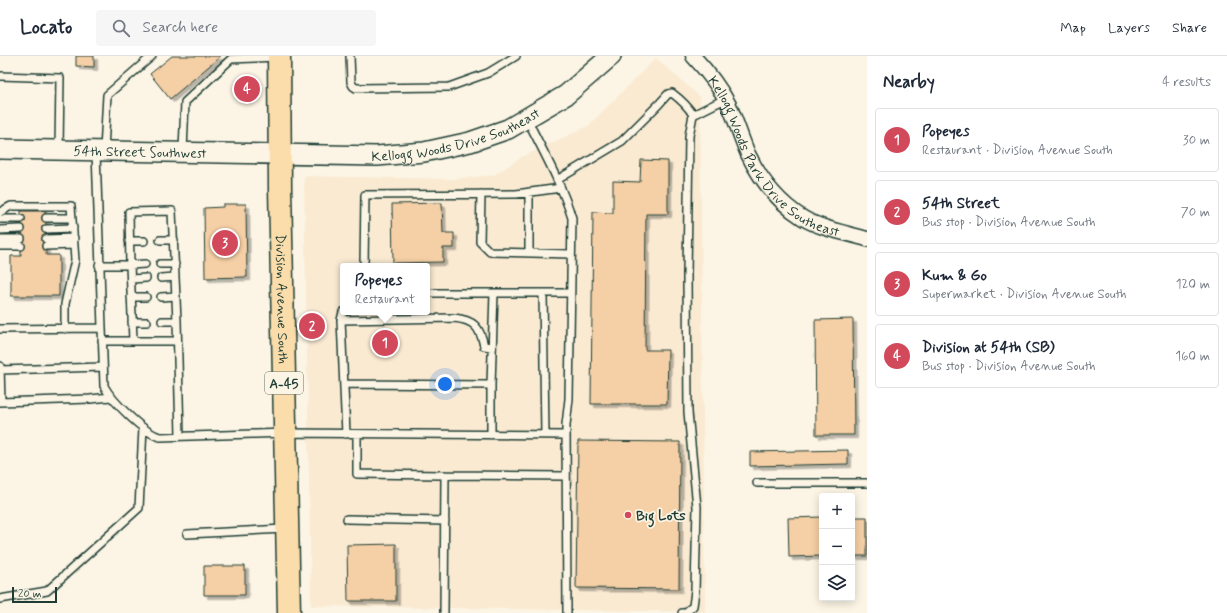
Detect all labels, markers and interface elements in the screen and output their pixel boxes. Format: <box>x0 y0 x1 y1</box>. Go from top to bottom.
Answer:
search box <box>96 10 376 46</box>
text: Locato <box>20 15 72 40</box>
icon: search <box>110 17 132 39</box>
text: Search here <box>142 18 218 38</box>
text: Map <box>1060 19 1086 37</box>
text: Layers <box>1108 19 1150 37</box>
text: Share <box>1172 19 1207 37</box>
text: Nearby <box>883 71 935 93</box>
street label: Kellogg Woods Park Drive Southeast <box>703 73 842 241</box>
pin: 4 <box>234 74 260 104</box>
text: 4 results <box>1162 74 1211 91</box>
street label: Kellogg Woods Drive Southeast <box>371 104 544 166</box>
text: Popeyes <box>922 122 970 142</box>
text: 1 <box>894 132 900 149</box>
text: 30 m <box>1183 132 1210 149</box>
street label: 54th Street Southwest <box>73 142 207 163</box>
text: Restaurant · Division Avenue South <box>922 142 1113 159</box>
text: 54th Street <box>922 194 1000 214</box>
text: 2 <box>894 204 900 221</box>
text: 70 m <box>1181 204 1210 221</box>
text: Bus stop · Division Avenue South <box>922 214 1095 231</box>
pin: 3 <box>212 228 238 258</box>
street label: Division Avenue South <box>271 234 292 364</box>
popup <box>340 263 430 315</box>
text: Kum & Go <box>922 266 987 286</box>
text: Popeyes <box>355 271 402 291</box>
text: 3 <box>894 276 900 293</box>
text: 120 m <box>1176 276 1210 293</box>
text: Supermarket · Division Avenue South <box>922 286 1127 303</box>
text: Restaurant <box>355 291 415 308</box>
pin: 2 <box>299 311 325 341</box>
pin: 1 <box>372 328 398 358</box>
text: Division at 54th (SB) <box>922 338 1055 358</box>
text: 4 <box>893 348 901 365</box>
text: 160 m <box>1175 348 1210 365</box>
text: Bus stop · Division Avenue South <box>922 358 1095 375</box>
road number: A-45 <box>265 372 303 394</box>
your location <box>435 374 455 394</box>
map controls <box>819 493 855 601</box>
button: + <box>819 493 855 529</box>
place label: Big Lots <box>636 507 686 528</box>
marker: Big Lots <box>623 510 633 520</box>
button: − <box>819 529 855 565</box>
button: layers <box>819 565 855 601</box>
scale bar <box>12 585 57 604</box>
text: 20 m <box>18 587 41 601</box>

